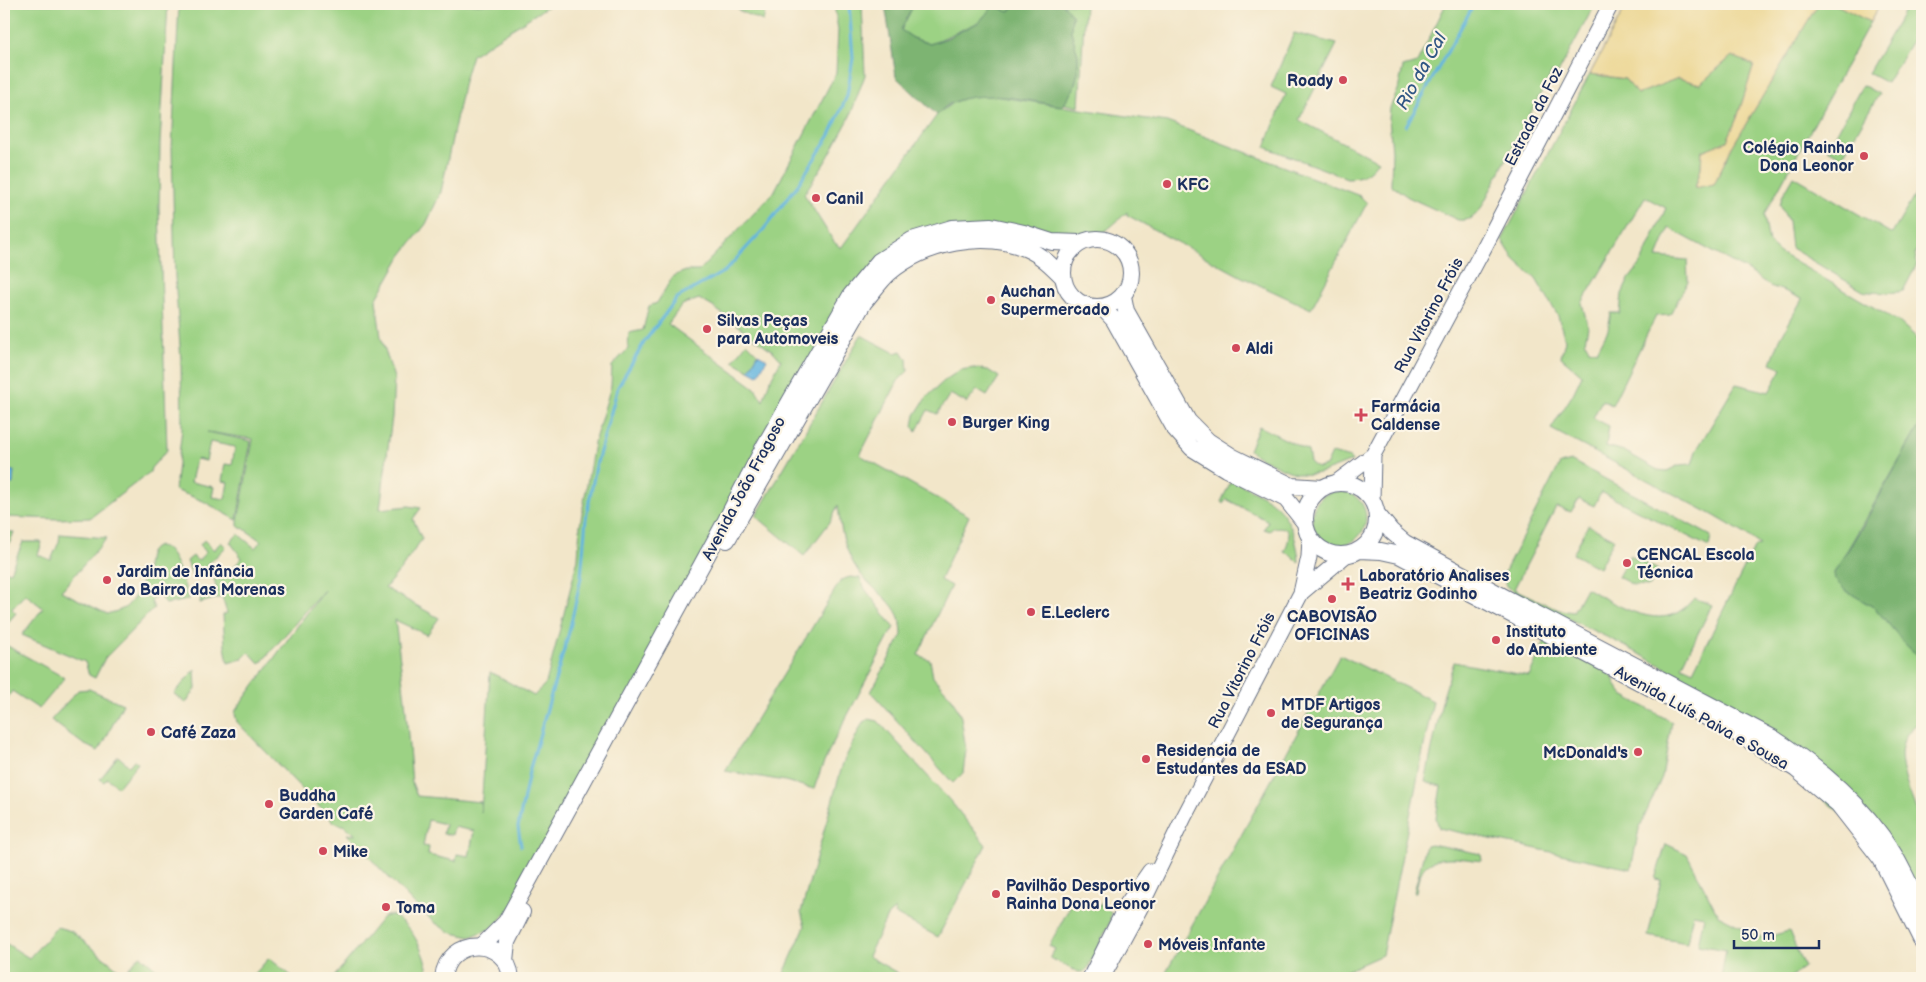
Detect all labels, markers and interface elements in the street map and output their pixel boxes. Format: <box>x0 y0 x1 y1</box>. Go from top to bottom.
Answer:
water label: Rio da Cal <box>1392 28 1452 113</box>
street label: Estrada da Foz <box>1501 64 1568 169</box>
place label: Roady <box>1287 72 1334 91</box>
marker: Roady <box>1337 74 1349 86</box>
place label: Colégio Rainha Dona Leonor <box>1743 139 1855 176</box>
marker: Colégio Rainha Dona Leonor <box>1858 150 1870 162</box>
place label: KFC <box>1177 176 1209 195</box>
marker: KFC <box>1161 178 1173 190</box>
place label: Canil <box>826 190 863 209</box>
marker: Canil <box>810 192 822 204</box>
street label: Rua Vitorino Fróis <box>1391 255 1468 377</box>
place label: Auchan Supermercado <box>1000 283 1110 320</box>
marker: Auchan Supermercado <box>985 294 997 306</box>
place label: Silvas Peças para Automoveis <box>717 312 839 349</box>
marker: Silvas Peças para Automoveis <box>701 323 713 335</box>
place label: Aldi <box>1245 340 1273 359</box>
marker: Aldi <box>1230 342 1242 354</box>
place label: Farmácia Caldense <box>1371 398 1440 435</box>
marker: Farmácia Caldense <box>1355 409 1367 421</box>
street label: Avenida João Fragoso <box>698 414 790 564</box>
place label: Burger King <box>962 414 1050 433</box>
marker: Burger King <box>946 416 958 428</box>
place label: CENCAL Escola Técnica <box>1637 546 1755 583</box>
marker: CENCAL Escola Técnica <box>1621 557 1633 569</box>
place label: Jardim de Infância do Bairro das Morenas <box>117 563 285 600</box>
place label: Laboratório Analises Beatriz Godinho <box>1359 567 1509 604</box>
marker: Jardim de Infância do Bairro das Morenas <box>101 574 113 586</box>
marker: Laboratório Analises Beatriz Godinho <box>1341 577 1355 591</box>
marker: CABOVISÃO OFICINAS <box>1326 593 1338 605</box>
place label: E.Leclerc <box>1041 604 1110 623</box>
marker: E.Leclerc <box>1025 606 1037 618</box>
place label: CABOVISÃO OFICINAS <box>1287 606 1377 645</box>
street label: Rua Vitorino Fróis <box>1205 609 1280 732</box>
place label: Instituto do Ambiente <box>1506 623 1597 660</box>
marker: Instituto do Ambiente <box>1490 634 1502 646</box>
street label: Avenida Luís Paiva e Sousa <box>1611 662 1792 774</box>
place label: MTDF Artigos de Segurança <box>1281 696 1383 733</box>
marker: MTDF Artigos de Segurança <box>1265 707 1277 719</box>
place label: Café Zaza <box>161 724 236 743</box>
marker: Café Zaza <box>145 726 157 738</box>
place label: Residencia de Estudantes da ESAD <box>1156 742 1306 779</box>
place label: McDonald's <box>1543 744 1628 763</box>
marker: McDonald's <box>1632 746 1644 758</box>
marker: Residencia de Estudantes da ESAD <box>1140 753 1152 765</box>
place label: Buddha Garden Café <box>279 787 374 824</box>
marker: Buddha Garden Café <box>263 798 275 810</box>
place label: Mike <box>333 843 368 862</box>
marker: Mike <box>317 845 329 857</box>
place label: Pavilhão Desportivo Rainha Dona Leonor <box>1006 877 1156 914</box>
marker: Pavilhão Desportivo Rainha Dona Leonor <box>990 888 1002 900</box>
place label: Toma <box>396 899 435 918</box>
marker: Toma <box>380 901 392 913</box>
scale bar <box>1734 917 1818 949</box>
text: 50 m <box>1741 926 1775 945</box>
place label: Móveis Infante <box>1158 936 1265 955</box>
marker: Móveis Infante <box>1142 938 1154 950</box>

